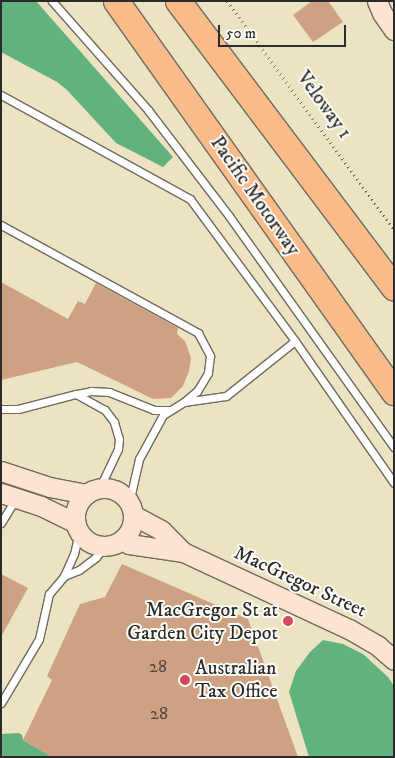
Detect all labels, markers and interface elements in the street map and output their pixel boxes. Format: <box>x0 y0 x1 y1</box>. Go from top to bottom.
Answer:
scale bar <box>220 15 348 47</box>
text: 50 m <box>226 24 256 43</box>
street label: Veloway 1 <box>291 66 357 144</box>
street label: Pacific Motorway <box>205 132 305 260</box>
street label: MacGregor Street <box>230 541 370 623</box>
place label: MacGregor St at Garden City Depot <box>127 598 278 645</box>
marker: MacGregor St at Garden City Depot <box>282 615 294 627</box>
house number: 28 <box>149 656 167 678</box>
place label: Australian Tax Office <box>195 656 278 703</box>
marker: Australian Tax Office <box>179 674 191 686</box>
house number: 28 <box>150 703 168 725</box>

